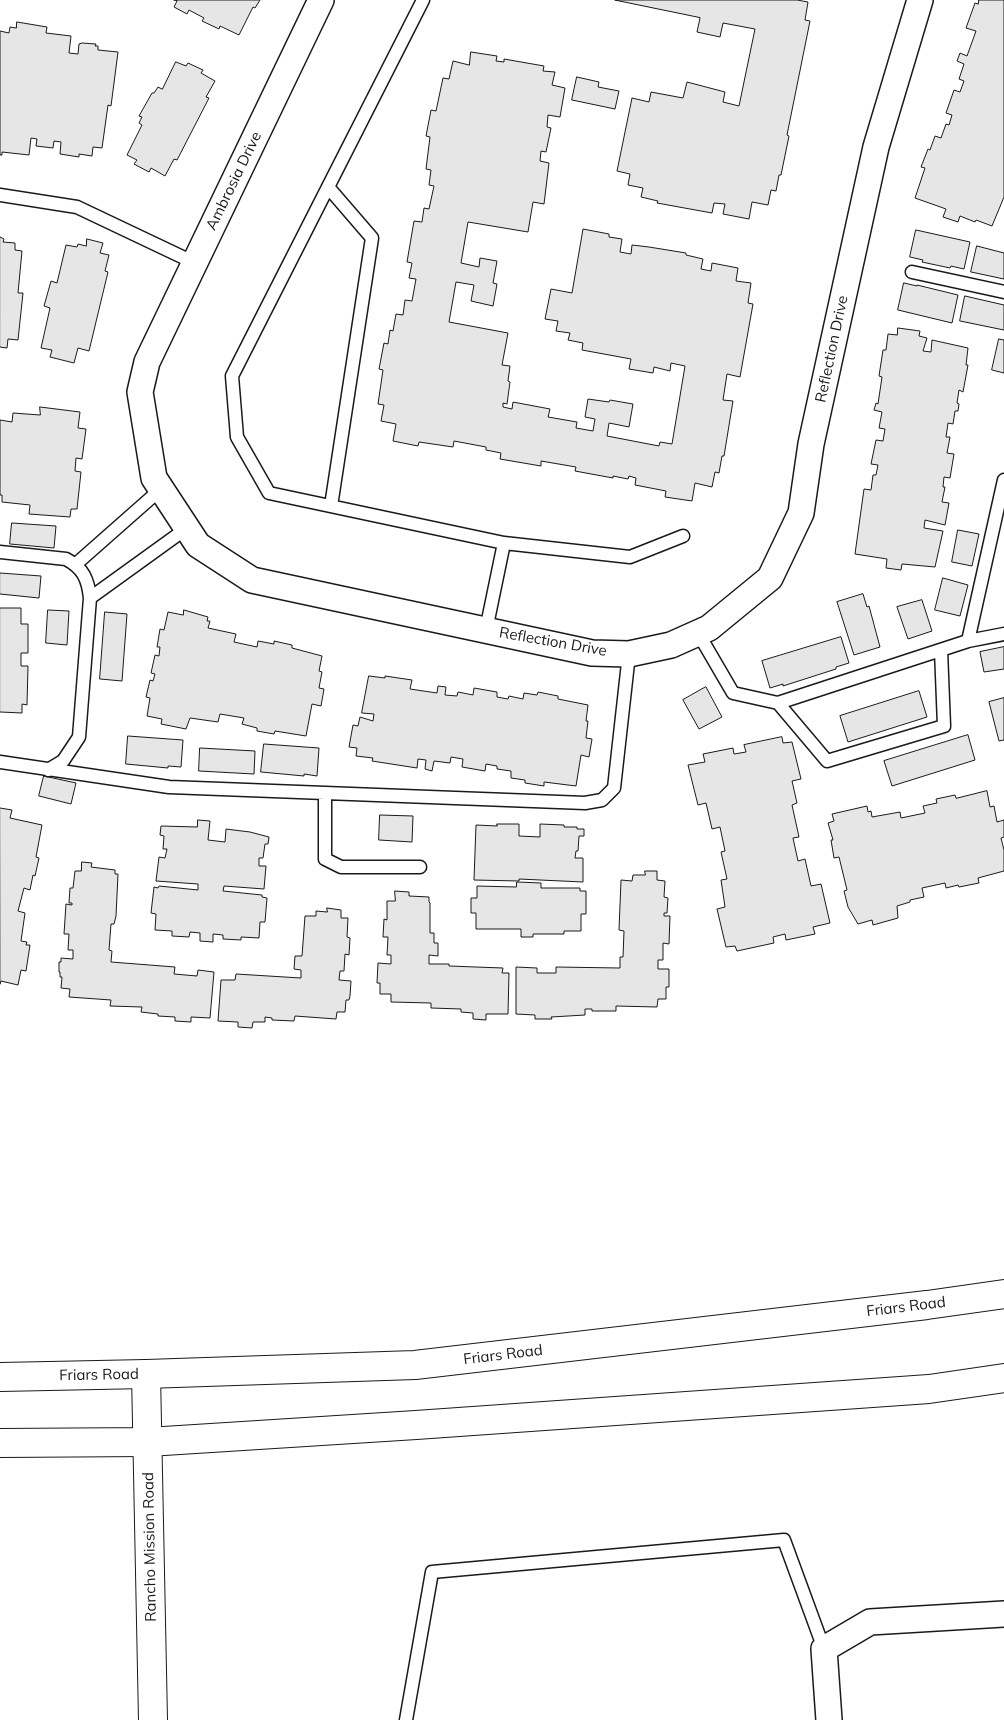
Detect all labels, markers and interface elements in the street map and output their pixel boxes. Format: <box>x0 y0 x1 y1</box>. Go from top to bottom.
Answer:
street label: Ambrosia Drive <box>202 129 266 233</box>
street label: Reflection Drive <box>812 294 852 404</box>
street label: Reflection Drive <box>498 624 608 660</box>
street label: Friars Road <box>865 1293 947 1321</box>
street label: Friars Road <box>462 1341 544 1369</box>
street label: Friars Road <box>59 1365 139 1385</box>
street label: Rancho Mission Road <box>140 1472 160 1622</box>

